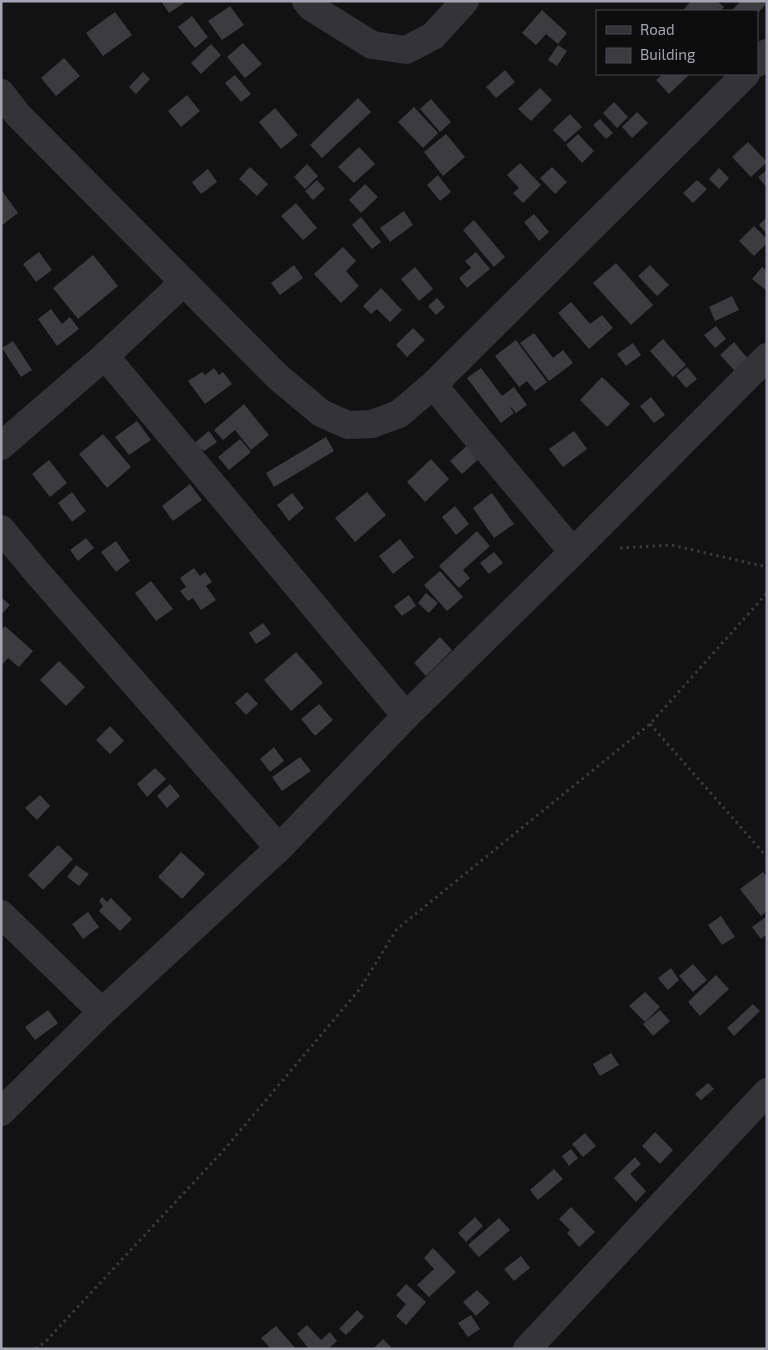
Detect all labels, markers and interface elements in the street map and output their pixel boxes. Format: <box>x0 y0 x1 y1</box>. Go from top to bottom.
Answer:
legend <box>596 10 758 75</box>
text: Road <box>640 20 675 38</box>
text: Building <box>640 45 696 63</box>

